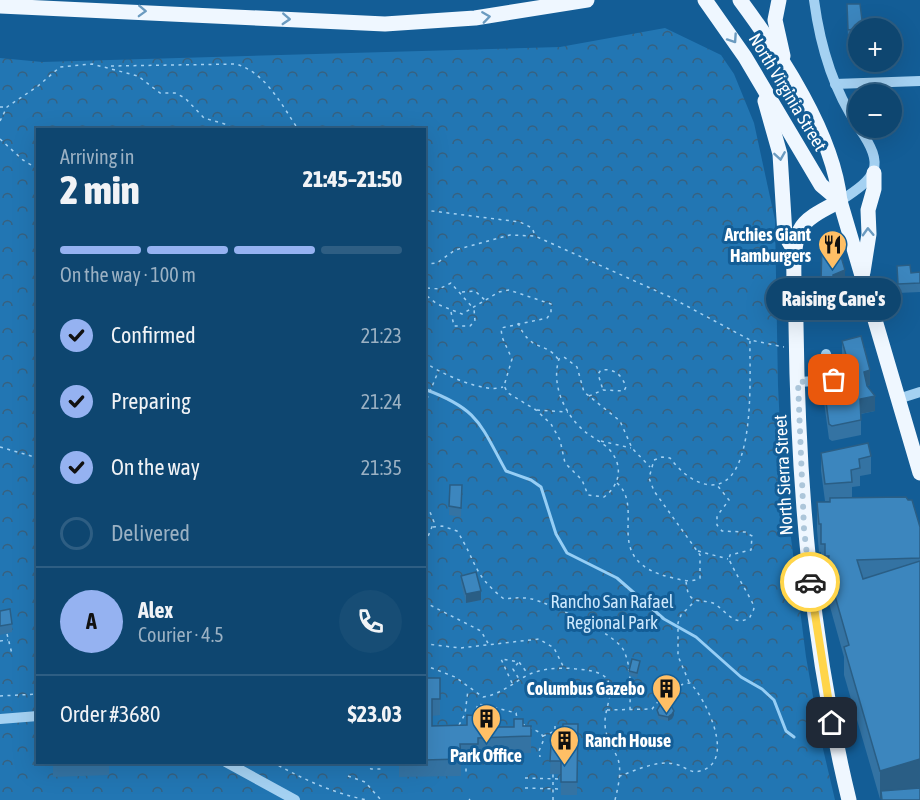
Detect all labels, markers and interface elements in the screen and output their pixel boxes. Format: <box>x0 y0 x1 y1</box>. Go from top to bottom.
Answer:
one-way arrow <box>138 5 147 18</box>
one-way arrow <box>482 11 491 23</box>
one-way arrow <box>282 12 291 25</box>
map controls <box>848 18 902 138</box>
button: + <box>848 18 902 72</box>
street label: North Virginia Street <box>745 29 831 155</box>
one-way arrow <box>726 33 737 44</box>
button: − <box>848 84 902 138</box>
text: Arriving in <box>60 145 134 168</box>
one-way arrow <box>774 152 786 161</box>
text: 21:45–21:50 <box>303 166 402 192</box>
text: 2 min <box>60 168 140 212</box>
place label: Archies Giant Hamburgers <box>723 224 812 266</box>
one-way arrow <box>861 227 874 236</box>
restaurant icon: Archies Giant Hamburgers <box>816 228 848 270</box>
text: On the way · 100 m <box>60 263 196 286</box>
callout: Raising Cane's <box>766 278 902 320</box>
text: Raising Cane's <box>782 287 885 310</box>
icon: check <box>60 319 93 352</box>
text: Confirmed <box>111 322 196 348</box>
text: 21:23 <box>361 324 402 347</box>
pin <box>808 354 859 405</box>
icon: bag <box>817 363 850 396</box>
icon: check <box>60 385 93 418</box>
text: Preparing <box>111 388 191 414</box>
text: 21:24 <box>361 390 402 413</box>
street label: North Sierra Street <box>769 414 797 536</box>
icon: check <box>60 451 93 484</box>
text: On the way <box>111 454 200 480</box>
text: 21:35 <box>361 456 402 479</box>
text: Delivered <box>111 520 190 546</box>
courier <box>780 552 840 612</box>
icon: car <box>794 566 827 599</box>
button: phone <box>339 590 402 653</box>
park label: Rancho San Rafael Regional Park <box>550 591 674 633</box>
text: Alex <box>138 597 173 623</box>
text: A <box>86 608 97 634</box>
text: Courier · 4.5 <box>138 623 224 646</box>
building icon: Columbus Gazebo <box>650 672 682 714</box>
place label: Columbus Gazebo <box>527 678 645 699</box>
pin <box>806 697 857 748</box>
text: Order #3680 <box>60 701 160 727</box>
text: $23.03 <box>347 701 402 727</box>
building icon: Park Office <box>470 702 502 744</box>
icon: home <box>815 706 848 739</box>
building icon: Ranch House <box>548 724 580 766</box>
place label: Ranch House <box>585 730 671 751</box>
place label: Park Office <box>450 745 522 766</box>

